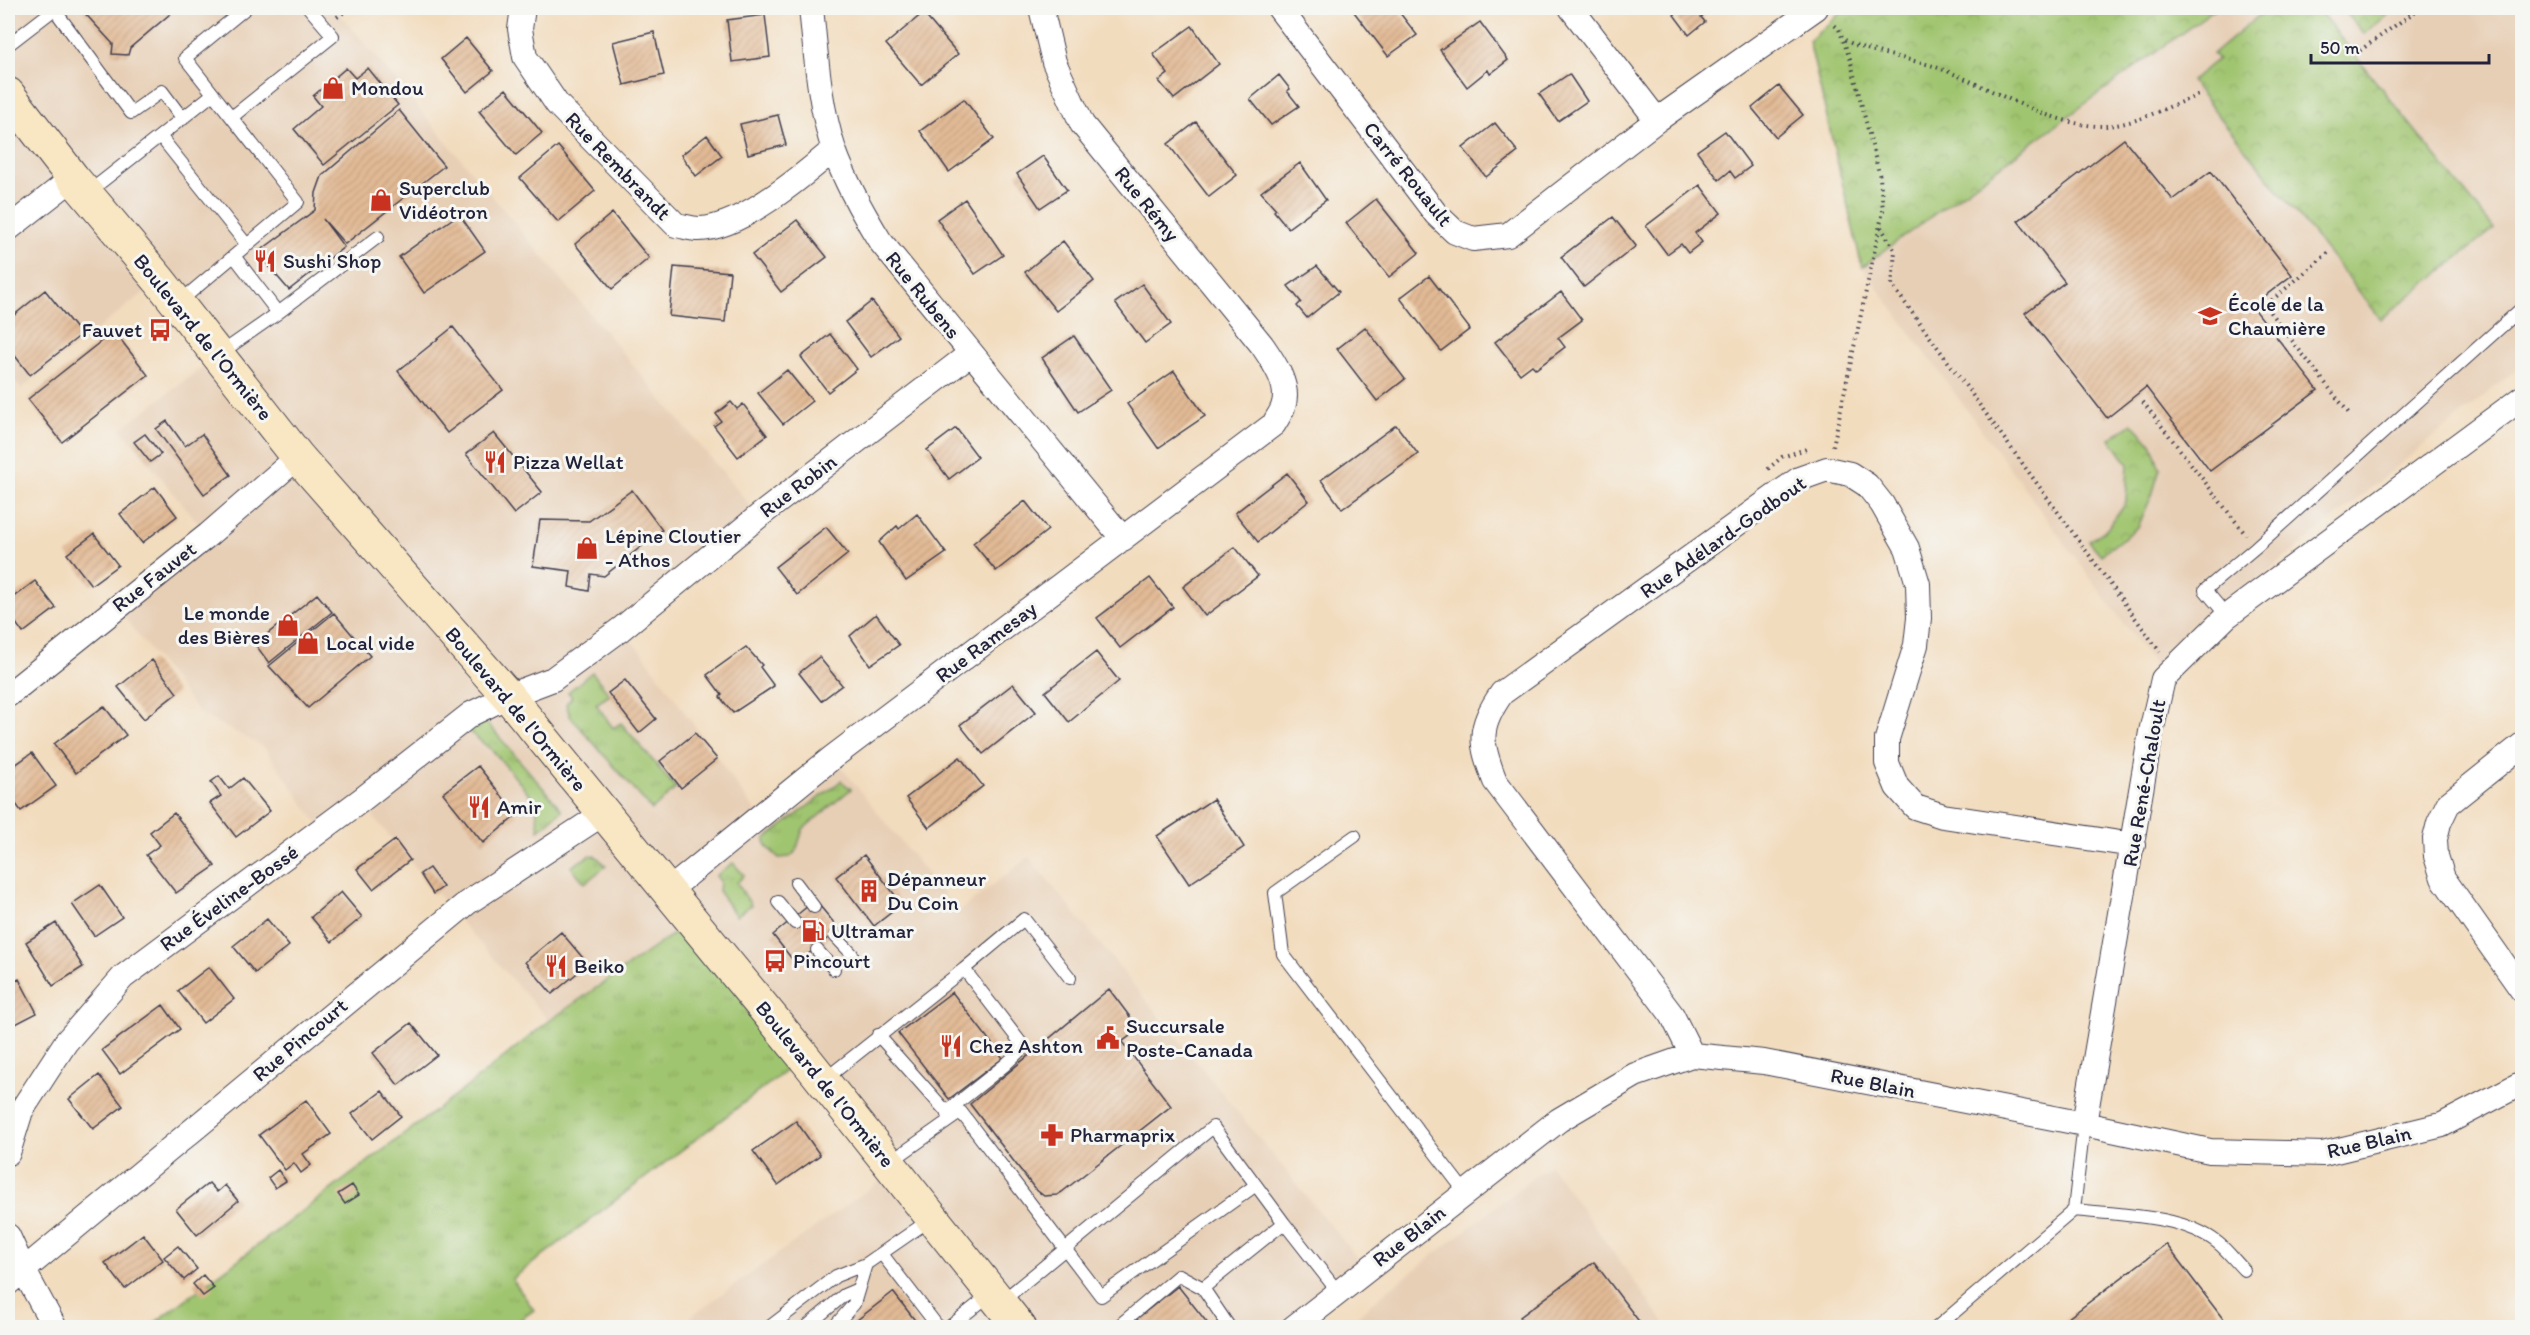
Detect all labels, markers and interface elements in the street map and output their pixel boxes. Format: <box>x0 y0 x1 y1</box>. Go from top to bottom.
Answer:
scale bar <box>2311 27 2490 65</box>
text: 50 m <box>2320 37 2360 59</box>
shop icon: Mondou <box>320 75 346 101</box>
place label: Mondou <box>351 75 424 100</box>
street label: Rue Rembrandt <box>560 106 676 225</box>
street label: Carré Rouault <box>1359 116 1458 231</box>
street label: Rue Rémy <box>1109 161 1185 246</box>
place label: Superclub Vidéotron <box>399 175 490 224</box>
shop icon: Superclub Vidéotron <box>368 187 394 213</box>
street label: Rue Rubens <box>881 246 966 343</box>
street label: Boulevard de l'Ormière <box>128 248 278 425</box>
restaurant icon: Sushi Shop <box>252 248 278 274</box>
place label: Sushi Shop <box>283 248 381 273</box>
place label: École de la Chaumière <box>2228 291 2326 340</box>
school or university icon: École de la Chaumière <box>2197 303 2223 329</box>
place label: Fauvet <box>82 317 142 342</box>
bus stop icon: Fauvet <box>147 317 173 343</box>
street label: Rue Robin <box>754 448 841 523</box>
restaurant icon: Pizza Wellat <box>482 449 508 475</box>
place label: Pizza Wellat <box>513 449 624 474</box>
street label: Rue Adélard-Godbout <box>1635 470 1811 603</box>
place label: Lépine Cloutier - Athos <box>605 523 741 572</box>
shop icon: Lépine Cloutier - Athos <box>574 535 600 561</box>
street label: Rue Fauvet <box>107 536 201 617</box>
street label: Rue Ramesay <box>930 595 1041 688</box>
place label: Le monde des Bières <box>178 600 270 649</box>
shop icon: Le monde des Bières <box>275 612 301 638</box>
street label: Boulevard de l'Ormière <box>440 621 593 796</box>
shop icon: Local vide <box>295 630 321 656</box>
place label: Local vide <box>326 630 415 655</box>
street label: Rue René-Chaloult <box>2116 697 2171 869</box>
restaurant icon: Amir <box>466 794 492 820</box>
place label: Amir <box>497 794 541 819</box>
street label: Rue Éveline-Bossé <box>155 839 303 956</box>
place label: Dépanneur Du Coin <box>887 866 987 915</box>
building icon: Dépanneur Du Coin <box>856 878 882 904</box>
fuel station icon: Ultramar <box>800 918 826 944</box>
place label: Ultramar <box>831 918 914 943</box>
bus stop icon: Pincourt <box>762 948 788 974</box>
place label: Pincourt <box>793 948 870 973</box>
restaurant icon: Beiko <box>543 953 569 979</box>
place label: Beiko <box>574 953 624 978</box>
street label: Rue Pincourt <box>247 993 352 1087</box>
street label: Boulevard de l'Ormière <box>750 995 900 1172</box>
place label: Succursale Poste-Canada <box>1126 1013 1253 1062</box>
public building icon: Succursale Poste-Canada <box>1095 1025 1121 1051</box>
restaurant icon: Chez Ashton <box>938 1033 964 1059</box>
place label: Chez Ashton <box>969 1033 1083 1058</box>
street label: Rue Blain <box>1829 1062 1918 1103</box>
street label: Rue Blain <box>2324 1120 2413 1163</box>
pharmacy icon: Pharmaprix <box>1039 1122 1065 1148</box>
place label: Pharmaprix <box>1070 1122 1176 1147</box>
street label: Rue Blain <box>1367 1199 1450 1272</box>

